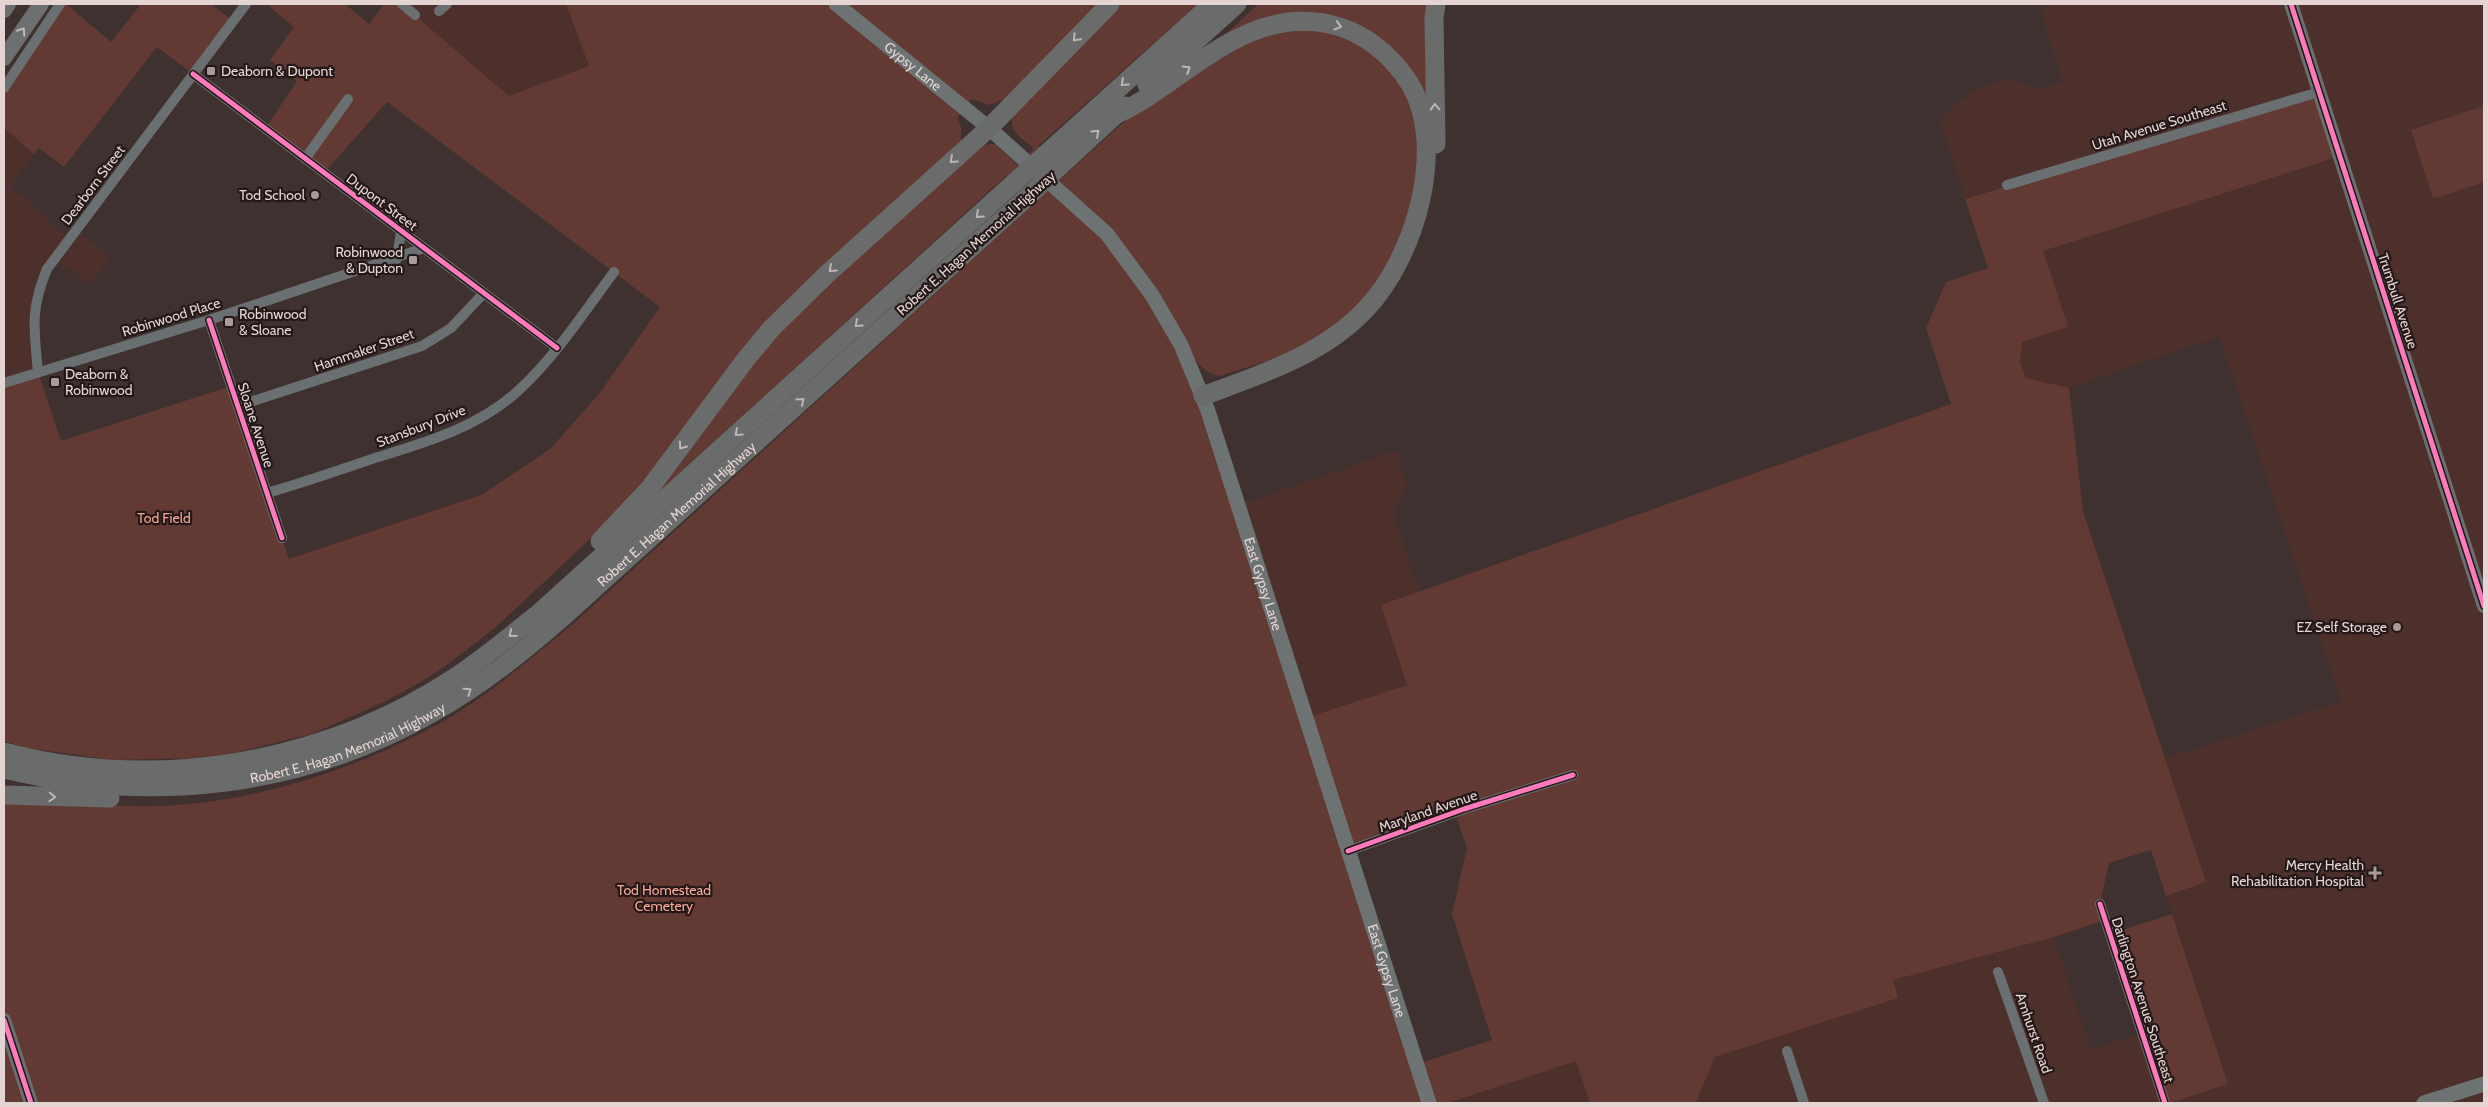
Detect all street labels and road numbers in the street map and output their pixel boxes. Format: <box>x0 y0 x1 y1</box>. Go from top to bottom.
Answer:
street label: Gypsy Lane <box>880 38 945 95</box>
street label: Utah Avenue Southeast <box>2090 96 2229 154</box>
street label: Dearborn Street <box>57 141 129 228</box>
street label: Robert E. Hagan Memorial Highway <box>893 167 1059 319</box>
street label: Dupont Street <box>343 169 421 235</box>
street label: Trumbull Avenue <box>2374 251 2422 351</box>
street label: Robinwood Place <box>120 293 222 341</box>
street label: Hammaker Street <box>312 324 417 376</box>
street label: Sloane Avenue <box>234 380 278 470</box>
street label: Stansbury Drive <box>374 401 468 451</box>
street label: Robert E. Hagan Memorial Highway <box>593 438 760 591</box>
street label: East Gypsy Lane <box>1240 535 1287 633</box>
street label: Robert E. Hagan Memorial Highway <box>249 698 449 787</box>
street label: Maryland Avenue <box>1377 786 1479 836</box>
street label: Darlington Avenue Southeast <box>2108 915 2178 1085</box>
street label: East Gypsy Lane <box>1363 922 1410 1020</box>
street label: Amhurst Road <box>2012 990 2056 1076</box>

